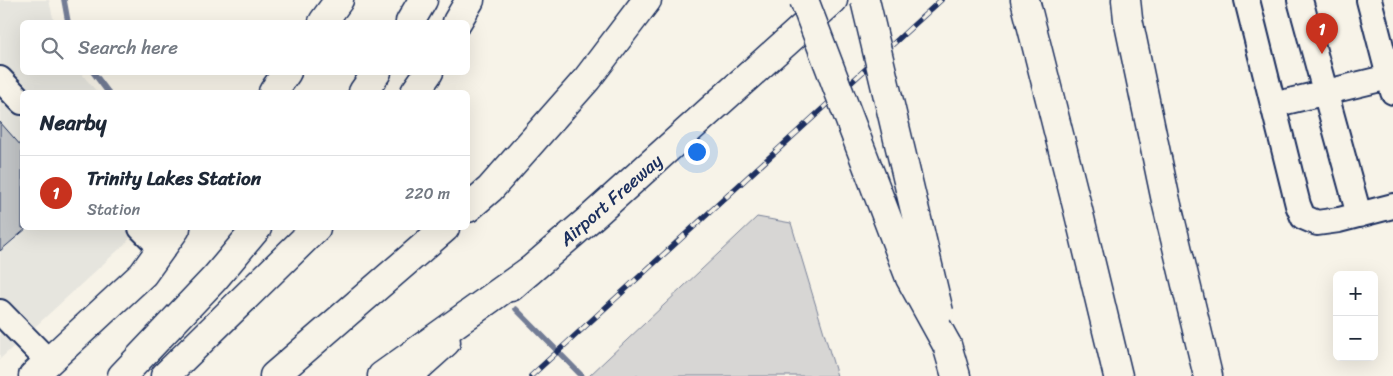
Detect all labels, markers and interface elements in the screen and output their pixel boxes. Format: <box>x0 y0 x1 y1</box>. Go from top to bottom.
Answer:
pin: 1 <box>1306 13 1338 54</box>
search box <box>20 20 470 75</box>
text: Search here <box>78 31 178 64</box>
icon: search <box>38 34 66 62</box>
text: Nearby <box>40 104 106 142</box>
your location <box>684 139 710 165</box>
street label: Airport Freeway <box>551 145 671 255</box>
text: Trinity Lakes Station <box>87 162 261 195</box>
text: 1 <box>53 179 59 208</box>
text: 220 m <box>405 179 450 208</box>
text: Station <box>87 195 140 224</box>
map controls <box>1333 271 1378 361</box>
button: + <box>1333 271 1378 316</box>
button: − <box>1333 316 1378 361</box>

